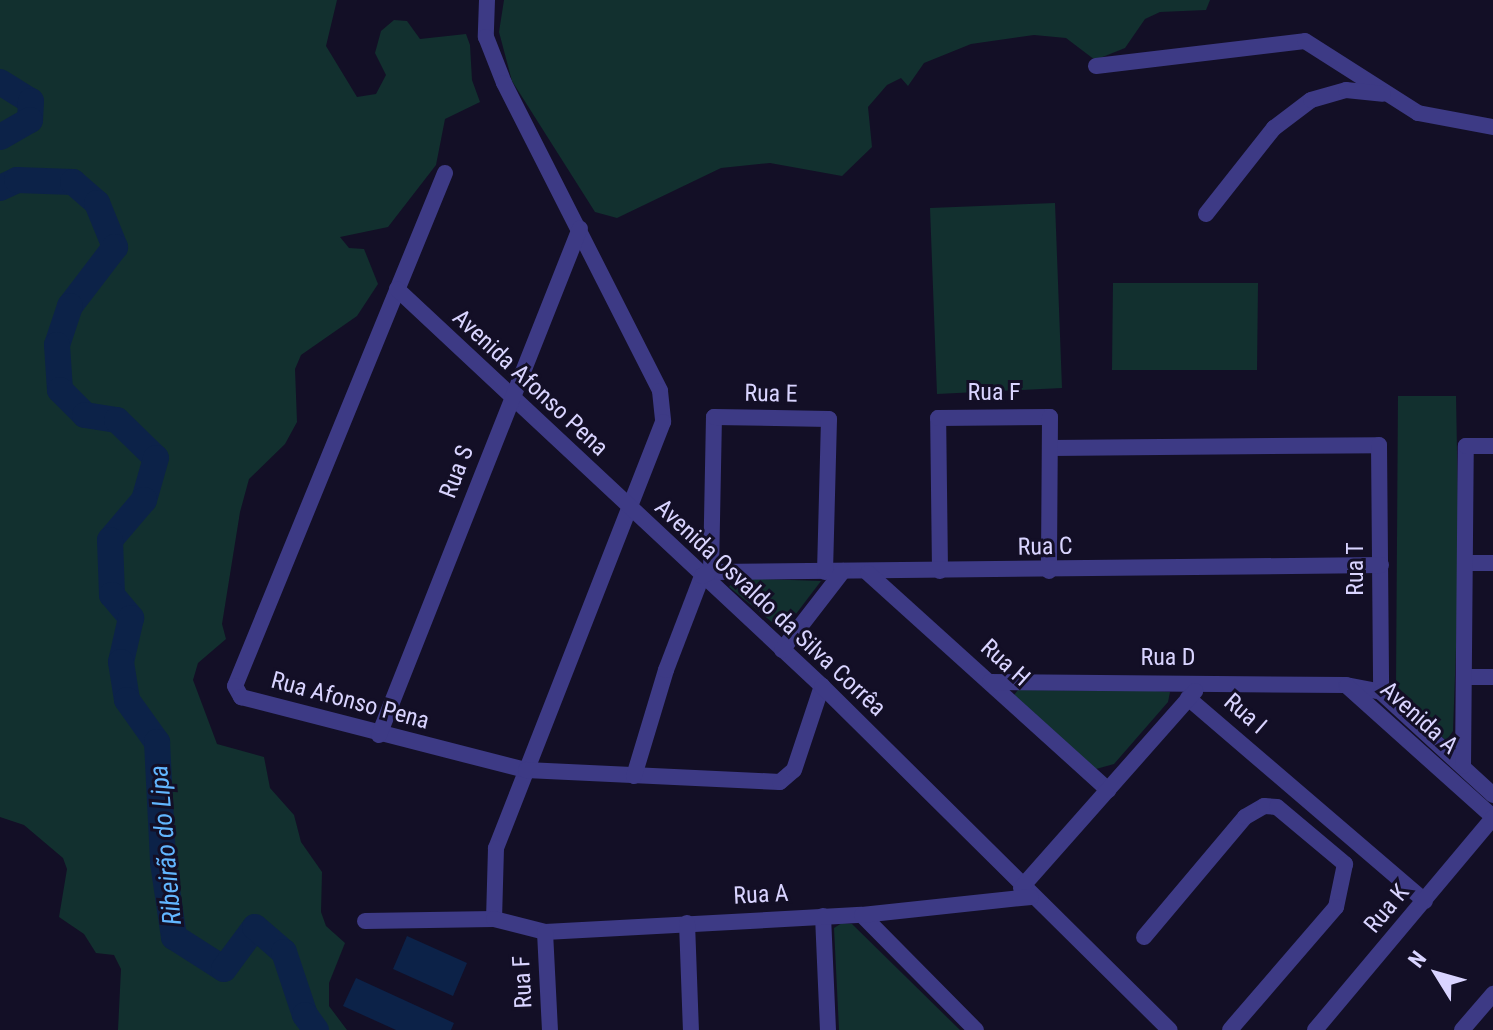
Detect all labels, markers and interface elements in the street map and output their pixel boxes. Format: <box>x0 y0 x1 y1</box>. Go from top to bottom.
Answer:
street label: Avenida Afonso Pena <box>446 304 614 462</box>
street label: Rua E <box>744 379 798 409</box>
street label: Rua F <box>968 379 1020 407</box>
street label: Rua S <box>434 442 480 502</box>
street label: Avenida Osvaldo da Silva Corrêa <box>649 494 891 722</box>
street label: Rua C <box>1017 532 1073 562</box>
street label: Rua T <box>1342 542 1370 596</box>
street label: Rua H <box>974 633 1036 693</box>
street label: Rua D <box>1140 644 1196 672</box>
street label: Rua Afonso Pena <box>268 666 432 736</box>
street label: Avenida A <box>1374 676 1464 760</box>
street label: Rua I <box>1218 688 1272 740</box>
water label: Ribeirão do Lipa <box>143 764 189 926</box>
street label: Rua A <box>733 879 789 911</box>
street label: Rua K <box>1358 879 1416 939</box>
north arrow <box>1397 934 1477 1014</box>
text: N <box>1403 946 1431 972</box>
street label: Rua F <box>507 955 539 1009</box>

